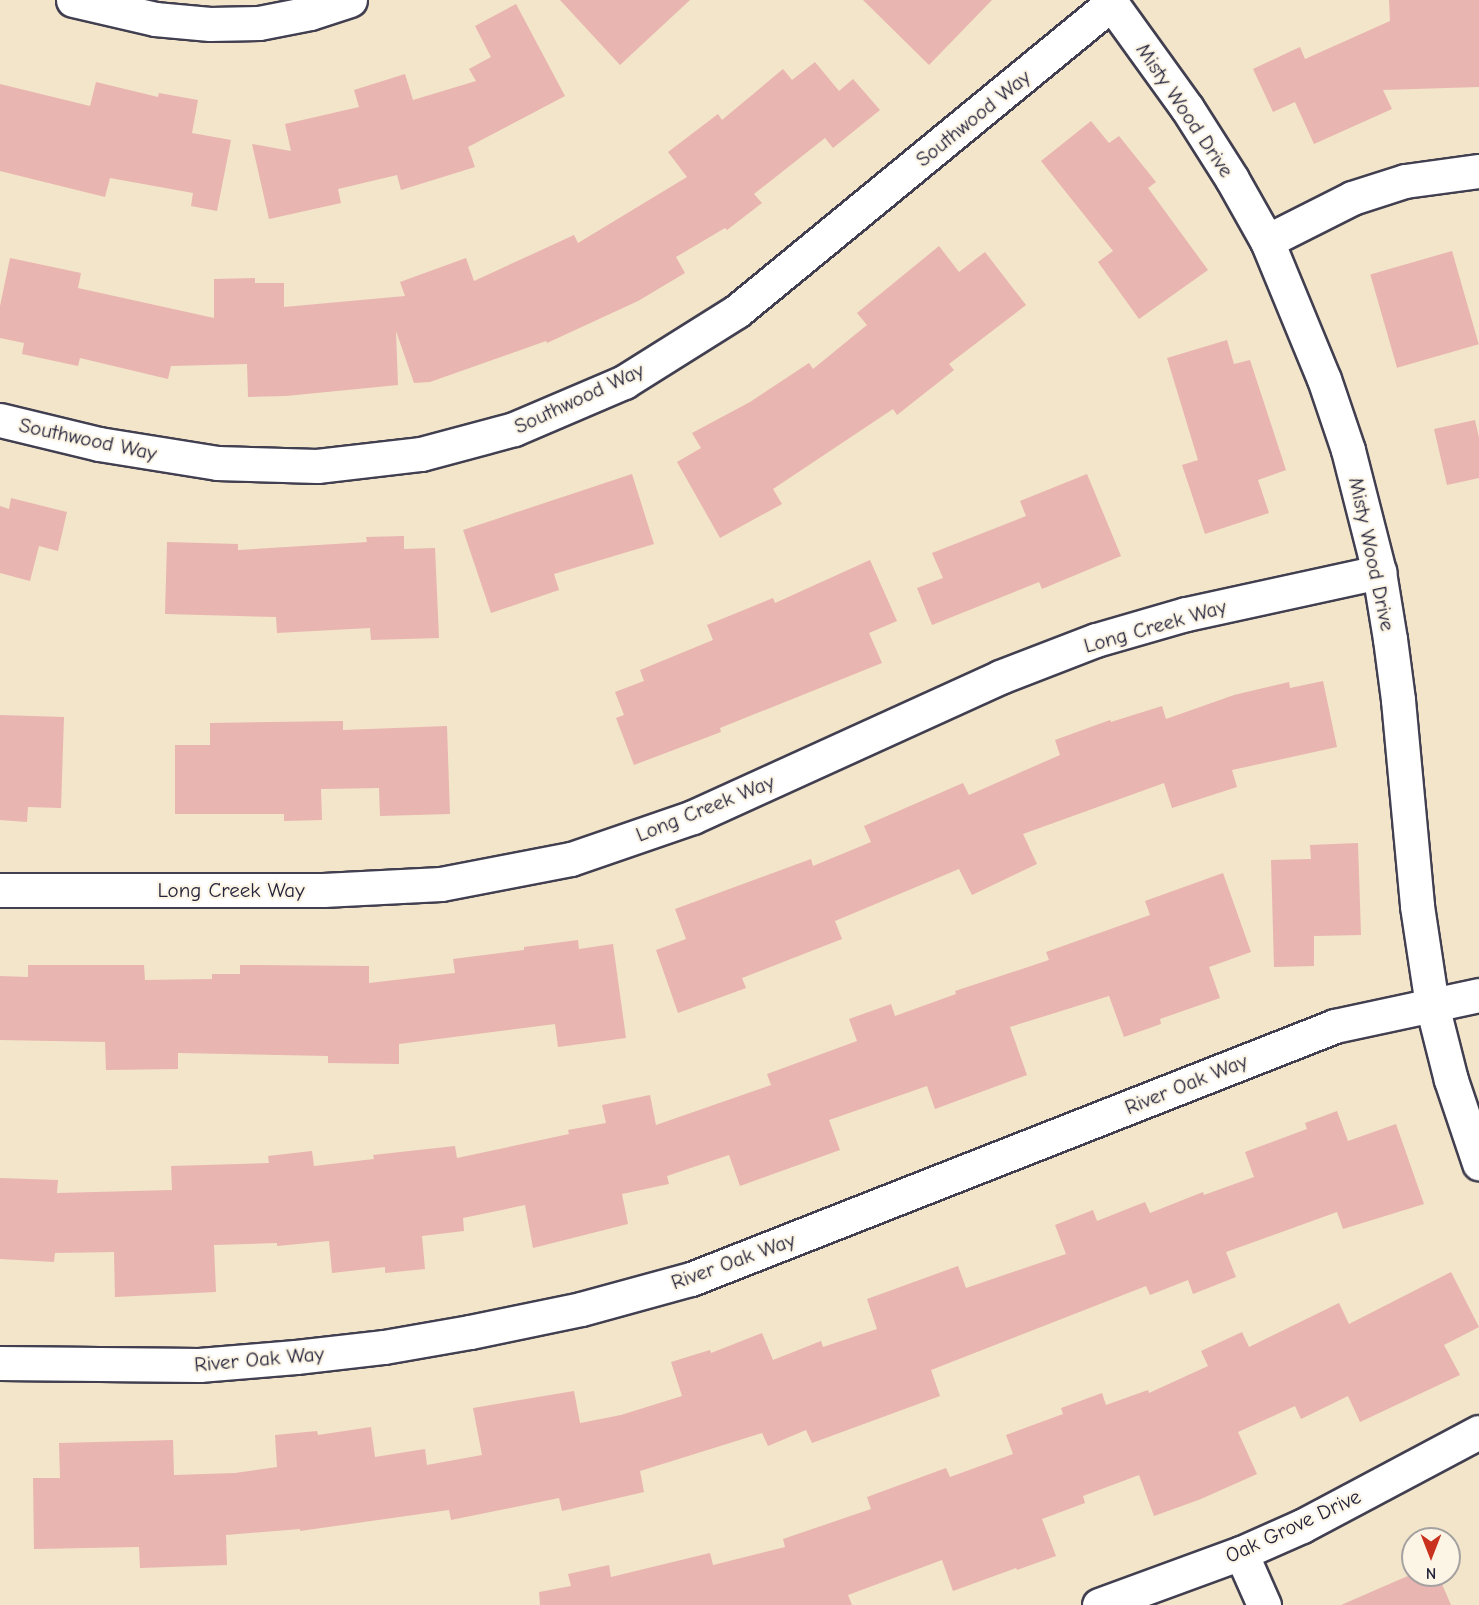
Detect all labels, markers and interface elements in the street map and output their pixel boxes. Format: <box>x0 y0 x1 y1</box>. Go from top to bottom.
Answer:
street label: Misty Wood Drive <box>1131 38 1239 182</box>
street label: Southwood Way <box>911 64 1035 172</box>
street label: Southwood Way <box>510 357 648 439</box>
street label: Southwood Way <box>17 412 159 466</box>
street label: Misty Wood Drive <box>1343 475 1401 633</box>
street label: Long Creek Way <box>1081 594 1229 658</box>
street label: Long Creek Way <box>632 769 778 847</box>
street label: Long Creek Way <box>157 877 305 903</box>
street label: River Oak Way <box>1121 1048 1251 1120</box>
street label: River Oak Way <box>668 1227 798 1295</box>
street label: River Oak Way <box>193 1341 325 1377</box>
street label: Oak Grove Drive <box>1221 1484 1365 1568</box>
north arrow <box>1401 1527 1461 1587</box>
text: N <box>1426 1564 1436 1582</box>

